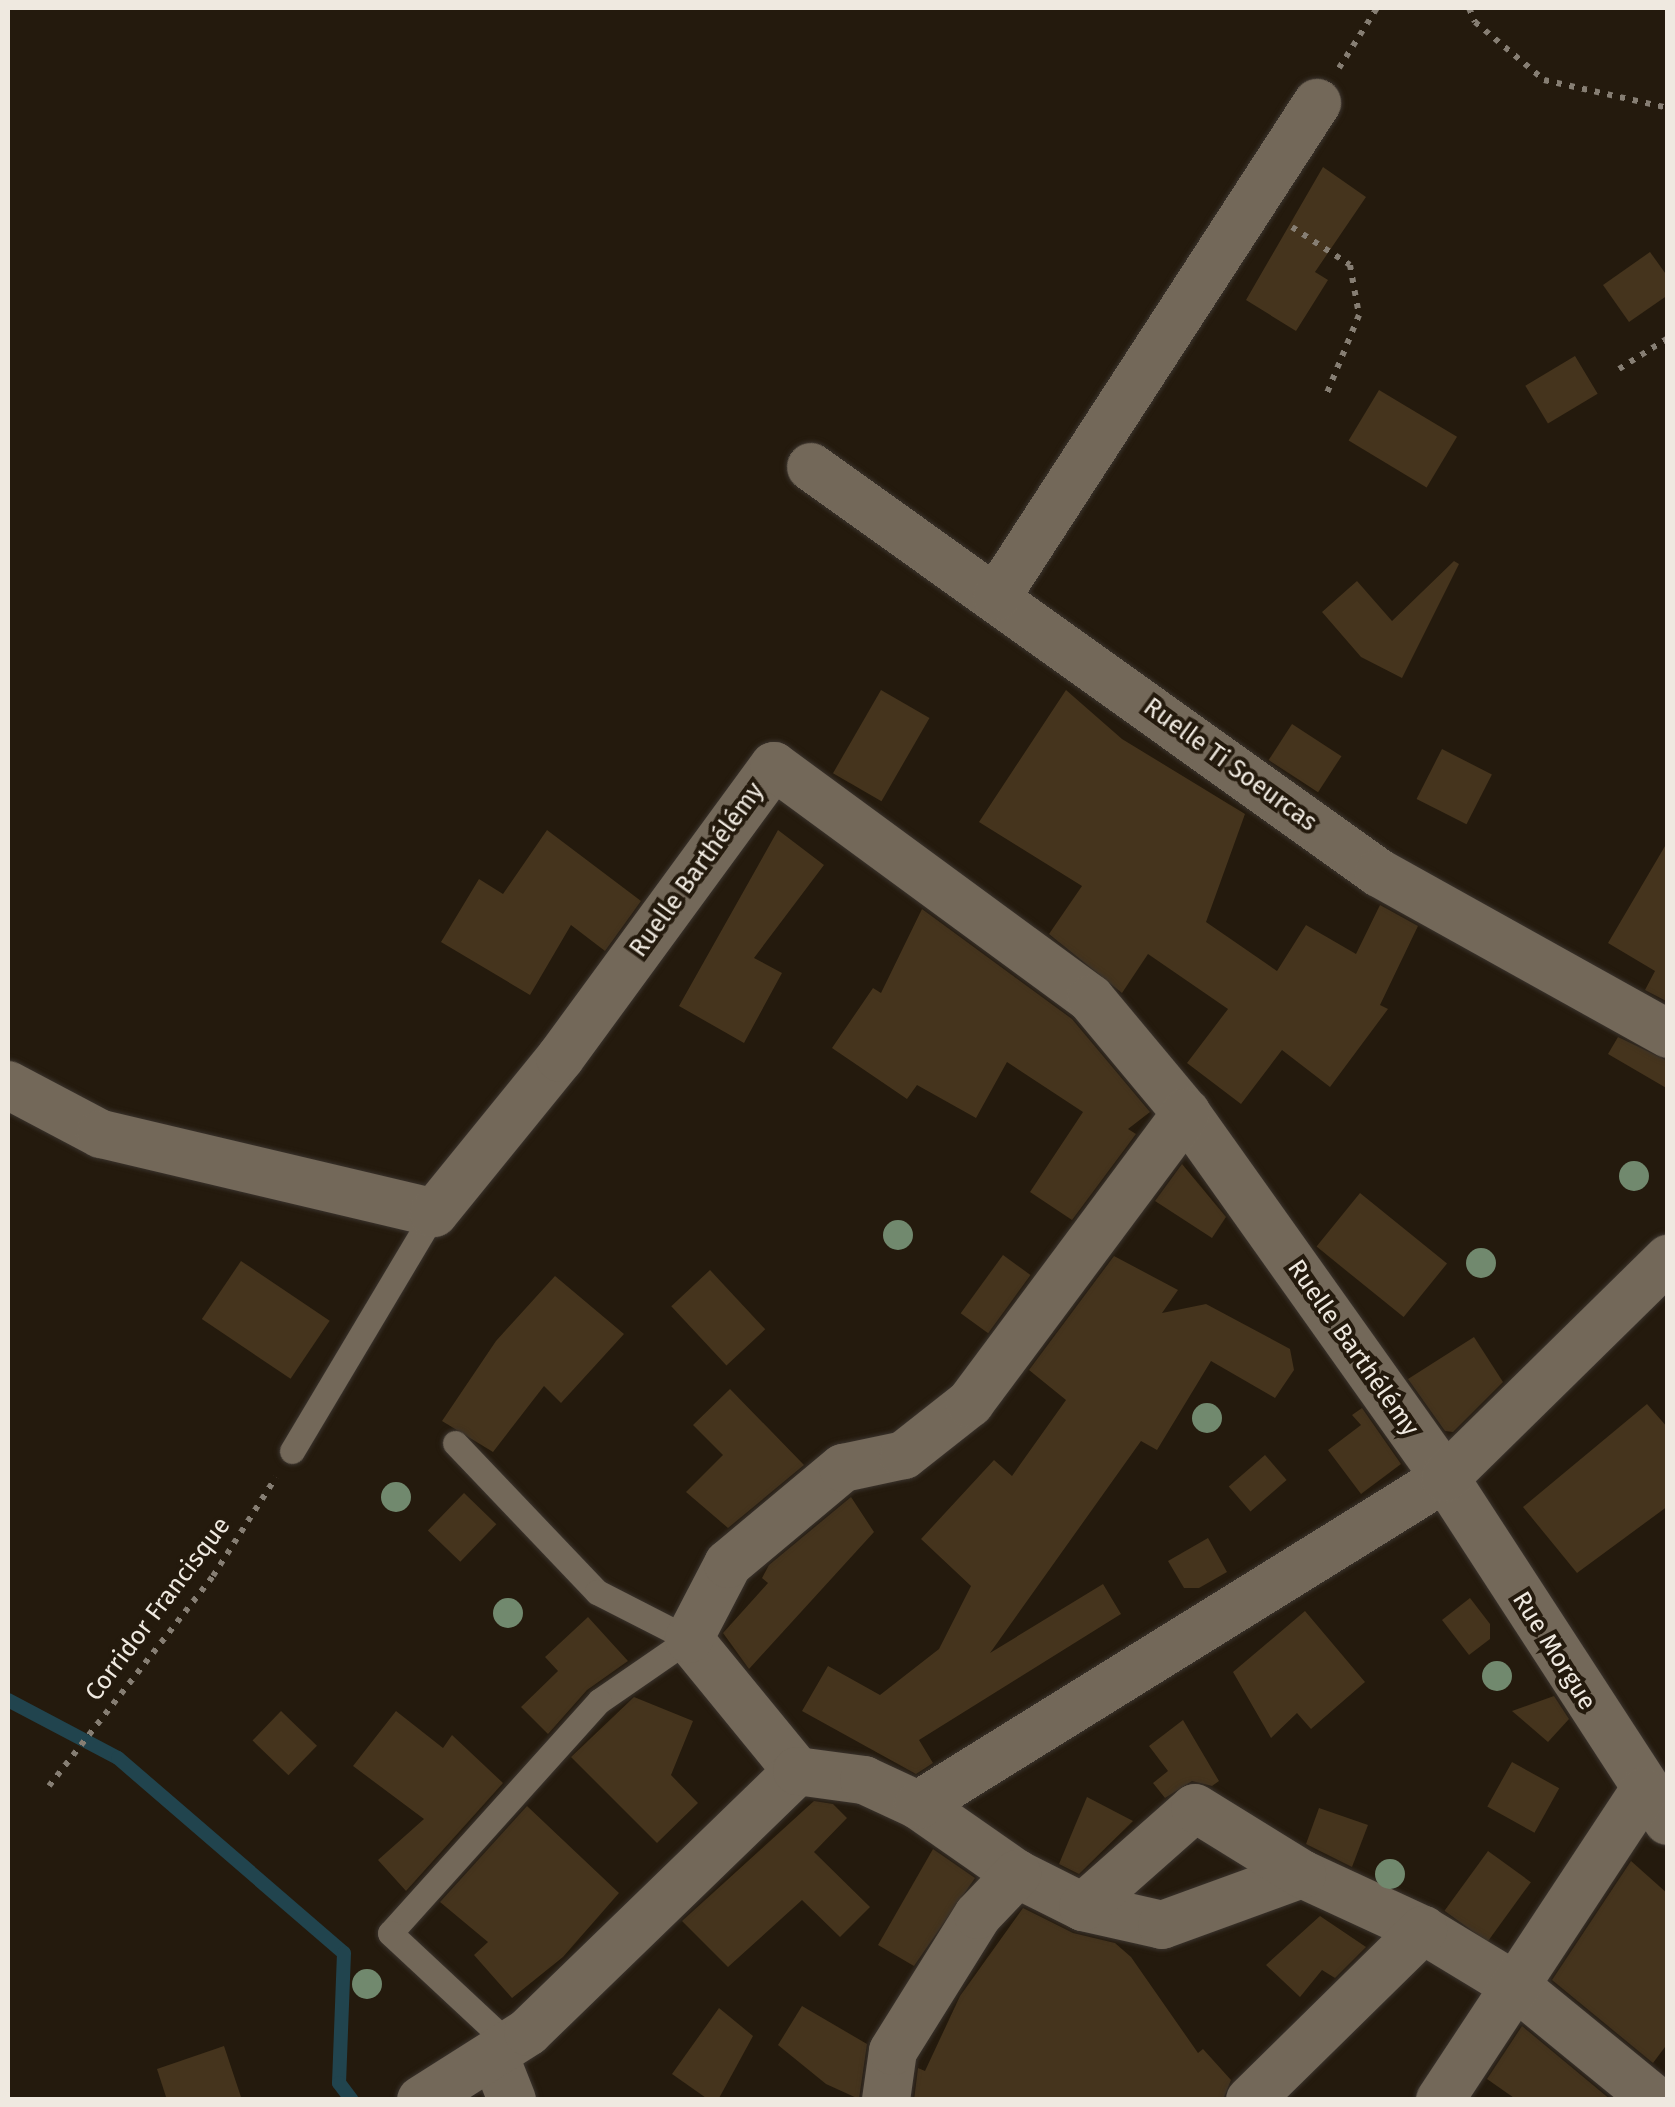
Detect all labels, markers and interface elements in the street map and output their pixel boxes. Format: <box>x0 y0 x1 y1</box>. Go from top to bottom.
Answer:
street label: Ruelle Ti Soeurcas <box>1138 692 1322 838</box>
street label: Ruelle Barthélémy <box>624 777 770 963</box>
street label: Ruelle Barthélémy <box>1281 1254 1425 1442</box>
street label: Corridor Francisque <box>79 1511 237 1707</box>
street label: Rue Morgue <box>1506 1586 1602 1716</box>

